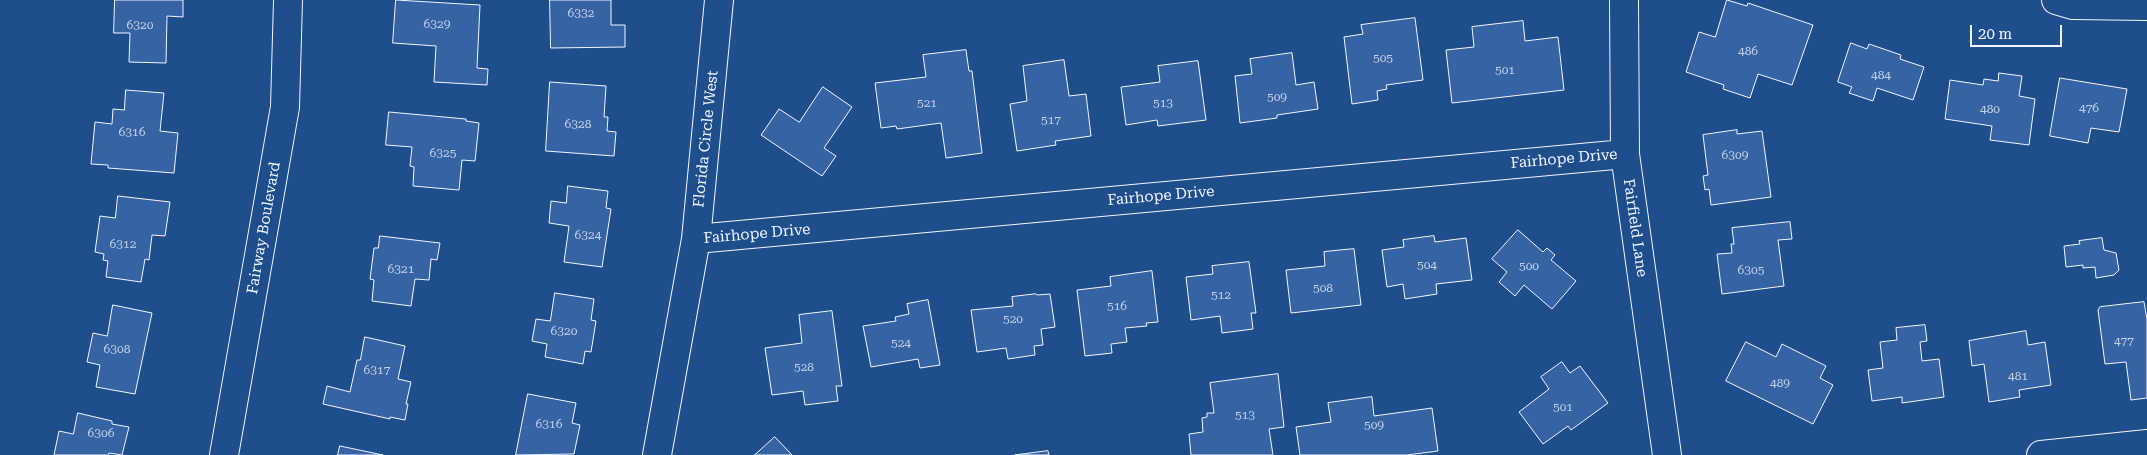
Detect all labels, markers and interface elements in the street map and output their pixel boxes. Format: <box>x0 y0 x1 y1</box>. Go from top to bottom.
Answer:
house number: 6332 <box>568 6 594 20</box>
scale bar <box>1972 15 2064 47</box>
house number: 6329 <box>424 17 450 31</box>
house number: 6320 <box>127 18 153 32</box>
text: 20 m <box>1978 25 2012 43</box>
house number: 486 <box>1738 44 1758 58</box>
house number: 505 <box>1373 51 1393 65</box>
house number: 501 <box>1495 63 1515 77</box>
house number: 484 <box>1871 68 1891 82</box>
street label: Florida Circle West <box>690 70 722 208</box>
house number: 509 <box>1267 90 1287 104</box>
house number: 521 <box>917 96 937 110</box>
house number: 513 <box>1153 96 1173 110</box>
house number: 476 <box>2079 101 2099 115</box>
house number: 480 <box>1980 102 2000 116</box>
house number: 517 <box>1041 113 1061 127</box>
house number: 6328 <box>565 117 591 131</box>
house number: 6316 <box>119 125 145 139</box>
street label: Fairhope Drive <box>1510 145 1618 173</box>
house number: 6325 <box>430 146 456 160</box>
house number: 6309 <box>1722 148 1748 162</box>
street label: Fairway Boulevard <box>244 161 284 295</box>
street label: Fairfield Lane <box>1619 178 1651 278</box>
street label: Fairhope Drive <box>1107 182 1215 210</box>
street label: Fairhope Drive <box>703 220 811 248</box>
house number: 6324 <box>575 228 601 242</box>
house number: 6312 <box>110 237 136 251</box>
house number: 504 <box>1417 258 1437 272</box>
house number: 500 <box>1519 259 1539 273</box>
house number: 6321 <box>388 262 414 276</box>
house number: 6305 <box>1738 263 1764 277</box>
house number: 508 <box>1313 281 1333 295</box>
house number: 512 <box>1211 288 1231 302</box>
house number: 516 <box>1107 299 1127 313</box>
house number: 520 <box>1003 312 1023 326</box>
house number: 6320 <box>551 324 577 338</box>
house number: 477 <box>2114 334 2134 348</box>
house number: 524 <box>891 336 911 350</box>
house number: 6308 <box>104 342 130 356</box>
house number: 528 <box>794 360 814 374</box>
house number: 6317 <box>364 363 390 377</box>
house number: 481 <box>2008 369 2028 383</box>
house number: 489 <box>1770 376 1790 390</box>
house number: 501 <box>1553 400 1573 414</box>
house number: 513 <box>1235 408 1255 422</box>
house number: 6316 <box>536 417 562 431</box>
house number: 509 <box>1364 418 1384 432</box>
house number: 6306 <box>88 426 114 440</box>

